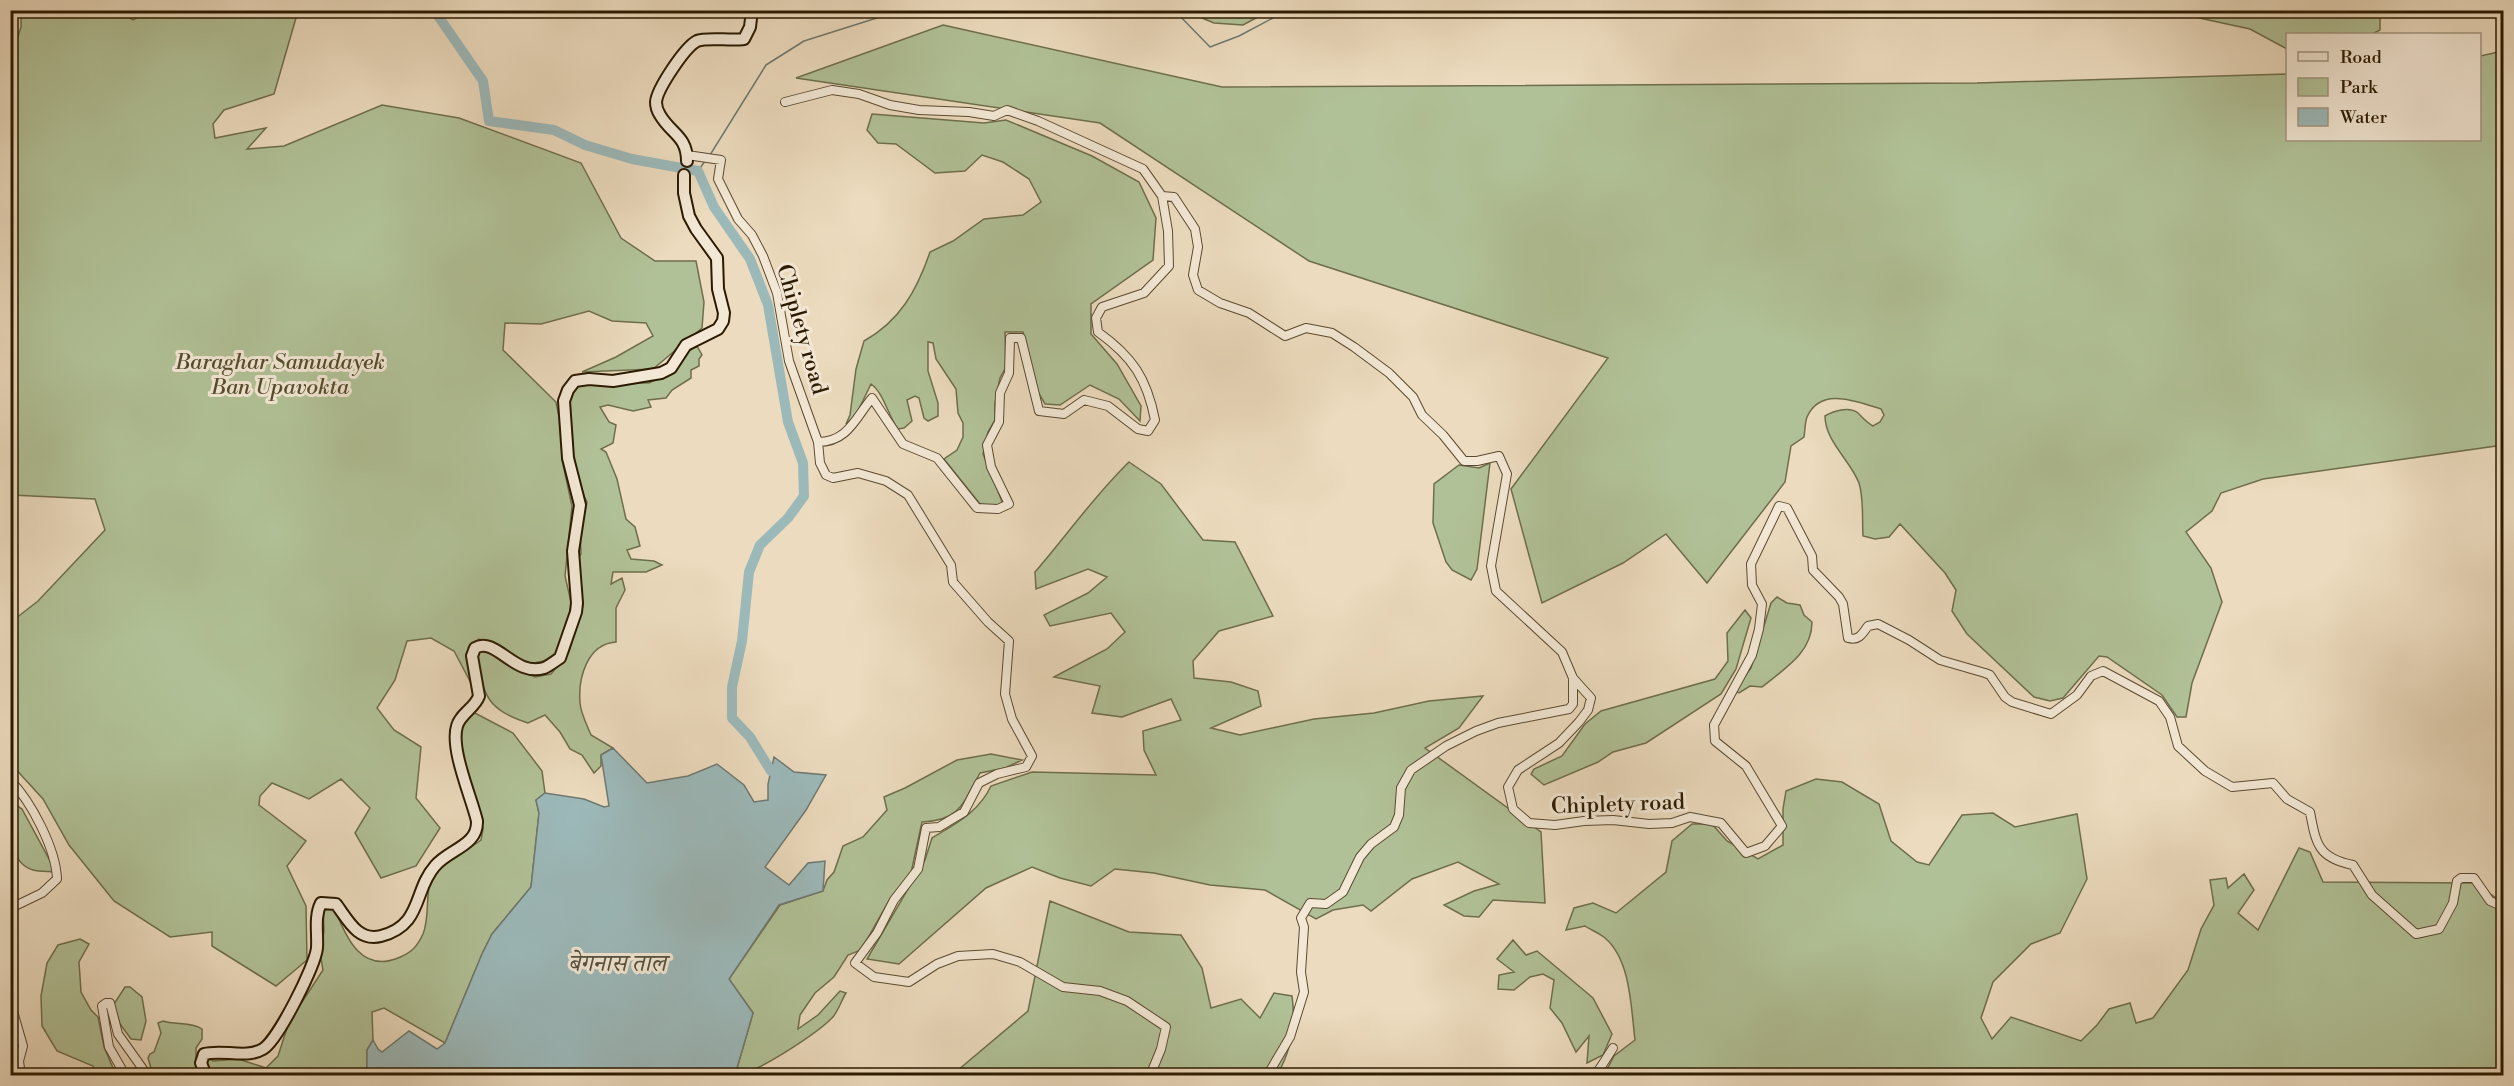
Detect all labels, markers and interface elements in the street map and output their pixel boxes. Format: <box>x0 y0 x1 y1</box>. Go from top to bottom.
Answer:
legend <box>2286 33 2481 141</box>
text: Road <box>2340 46 2383 69</box>
text: Park <box>2340 76 2379 99</box>
text: Water <box>2339 106 2388 129</box>
street label: Chiplety road <box>770 261 833 398</box>
park label: Baraghar Samudayek Ban Upavokta <box>174 349 385 401</box>
street label: Chiplety road <box>1551 789 1686 820</box>
water label: बेगनास ताल <box>568 949 671 979</box>

